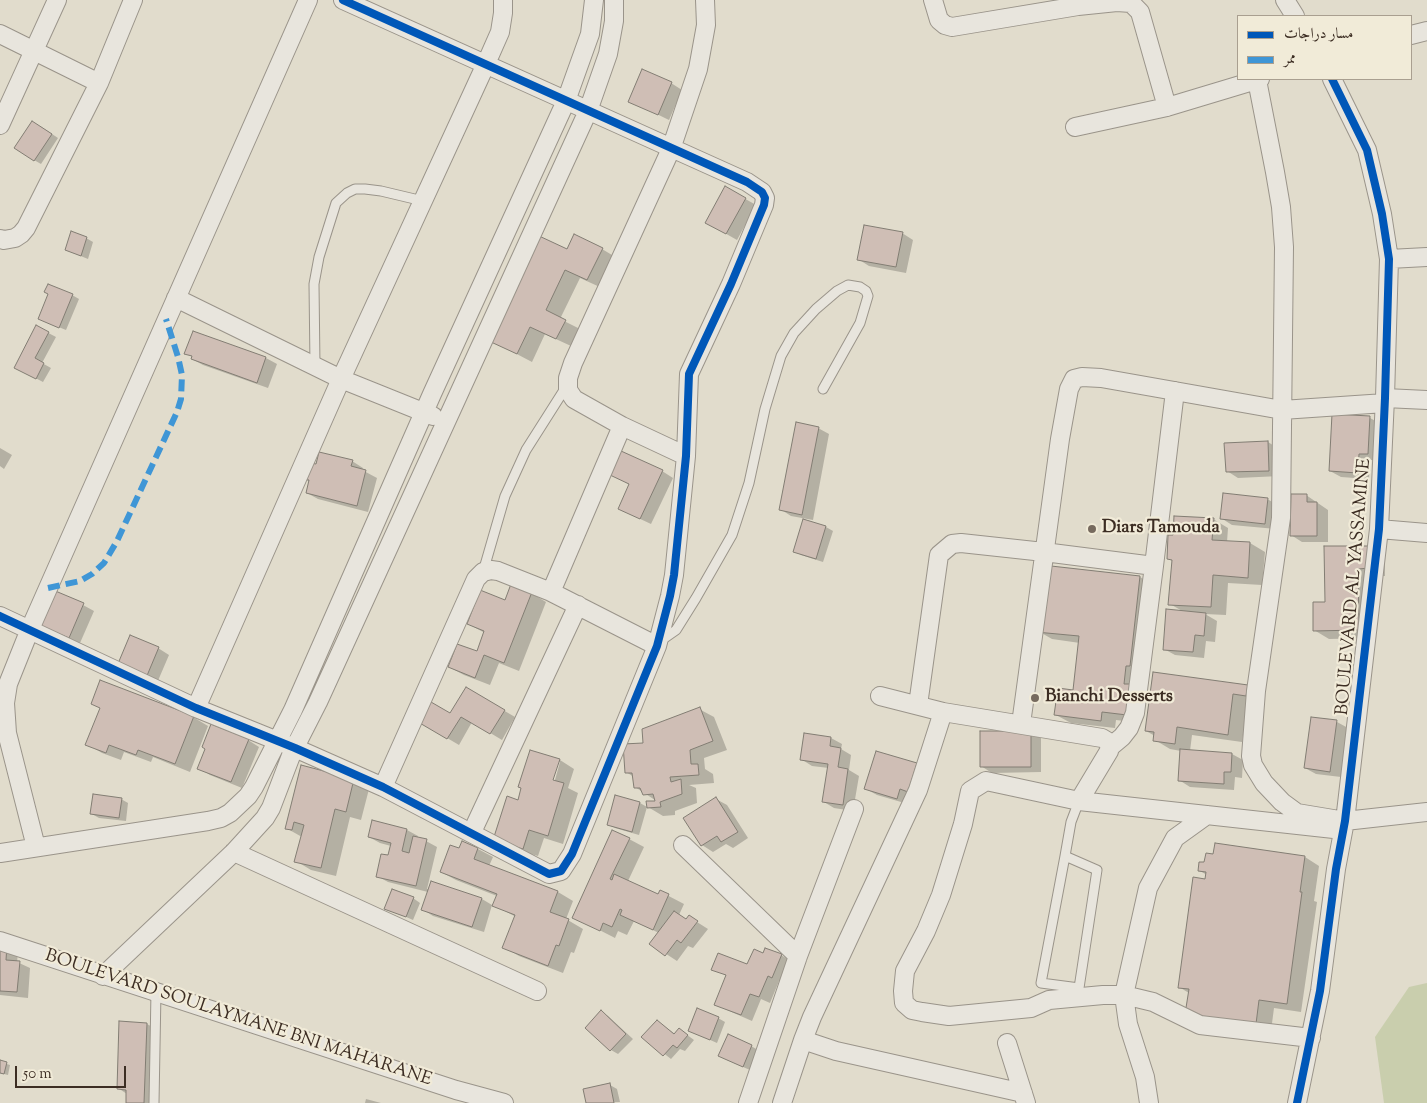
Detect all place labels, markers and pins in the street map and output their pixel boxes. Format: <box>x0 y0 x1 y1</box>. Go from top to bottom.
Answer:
place label: Diars Tamouda <box>1102 518 1220 540</box>
marker: Diars Tamouda <box>1086 523 1098 535</box>
place label: Bianchi Desserts <box>1045 687 1173 709</box>
marker: Bianchi Desserts <box>1029 692 1041 704</box>

